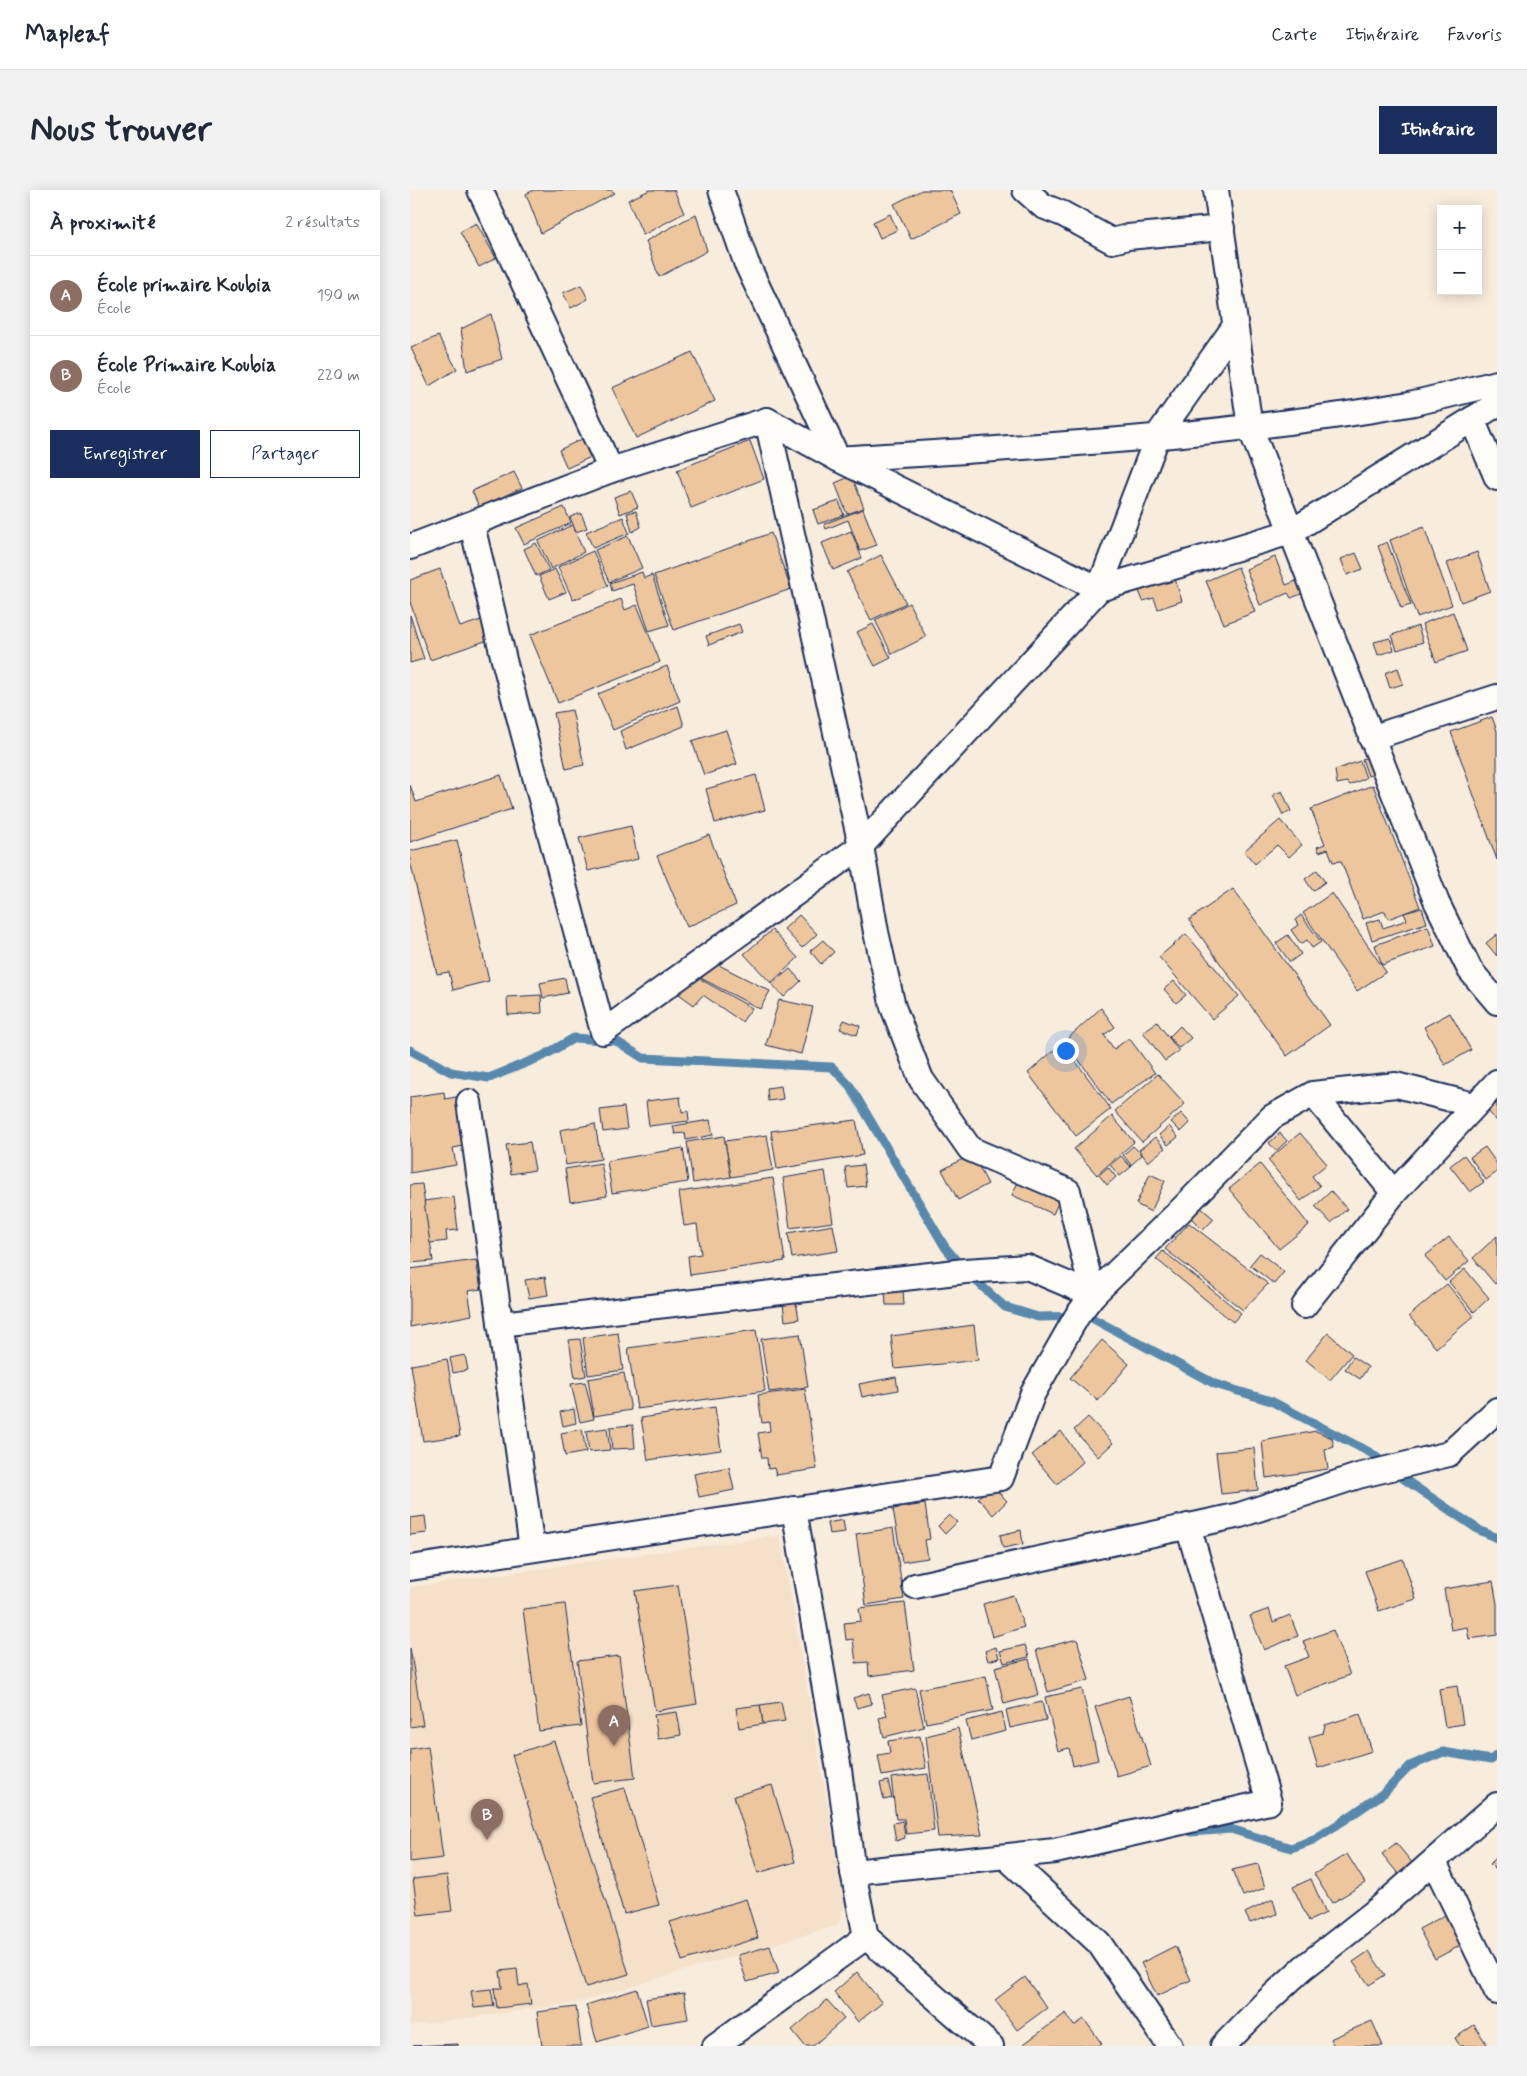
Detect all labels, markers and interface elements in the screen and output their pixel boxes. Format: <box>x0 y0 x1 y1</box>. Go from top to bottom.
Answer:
text: Mapleaf <box>25 19 110 50</box>
text: Carte <box>1271 23 1317 47</box>
text: Itinéraire <box>1345 23 1419 47</box>
text: Favoris <box>1447 23 1502 47</box>
button: Itinéraire <box>1379 106 1497 154</box>
text: Nous trouver <box>30 107 212 153</box>
map controls <box>1437 205 1482 295</box>
button: + <box>1437 205 1482 250</box>
text: À proximité <box>50 209 156 237</box>
text: 2 résultats <box>285 212 360 233</box>
button: − <box>1437 250 1482 295</box>
text: École primaire Koubia <box>97 273 271 298</box>
text: A <box>61 285 71 306</box>
text: 190 m <box>317 285 360 306</box>
text: École <box>97 298 131 319</box>
text: École Primaire Koubia <box>97 353 276 378</box>
text: B <box>61 365 71 386</box>
text: 220 m <box>317 365 360 386</box>
text: École <box>97 378 131 399</box>
button: Enregistrer <box>50 430 200 478</box>
button: Partager <box>210 430 360 478</box>
your location <box>1053 1038 1079 1064</box>
pin: A <box>598 1705 630 1746</box>
pin: B <box>471 1799 503 1840</box>

